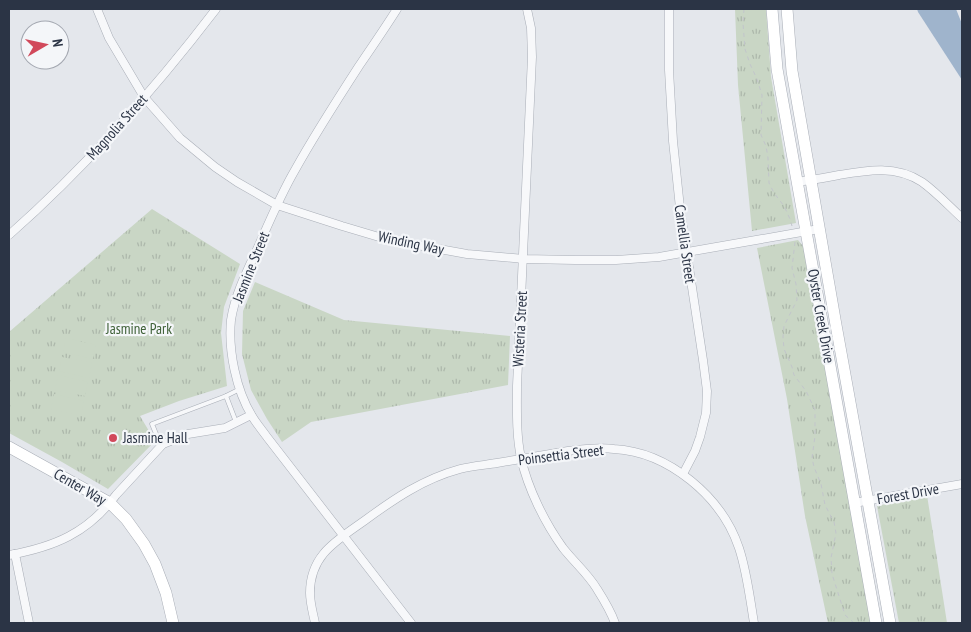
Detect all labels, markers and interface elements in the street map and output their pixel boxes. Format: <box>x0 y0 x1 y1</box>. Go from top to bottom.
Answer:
north arrow <box>20 20 70 70</box>
text: N <box>48 38 67 48</box>
street label: Magnolia Street <box>82 90 151 164</box>
street label: Camellia Street <box>671 203 700 284</box>
street label: Winding Way <box>376 226 446 259</box>
street label: Jasmine Street <box>227 229 273 306</box>
street label: Oyster Creek Drive <box>804 267 839 364</box>
street label: Wisteria Street <box>508 290 531 368</box>
park label: Jasmine Park <box>105 319 172 338</box>
place label: Jasmine Hall <box>122 428 188 447</box>
marker: Jasmine Hall <box>107 432 119 444</box>
street label: Poinsettia Street <box>517 440 605 469</box>
street label: Center Way <box>51 464 110 509</box>
street label: Forest Drive <box>875 479 940 508</box>

